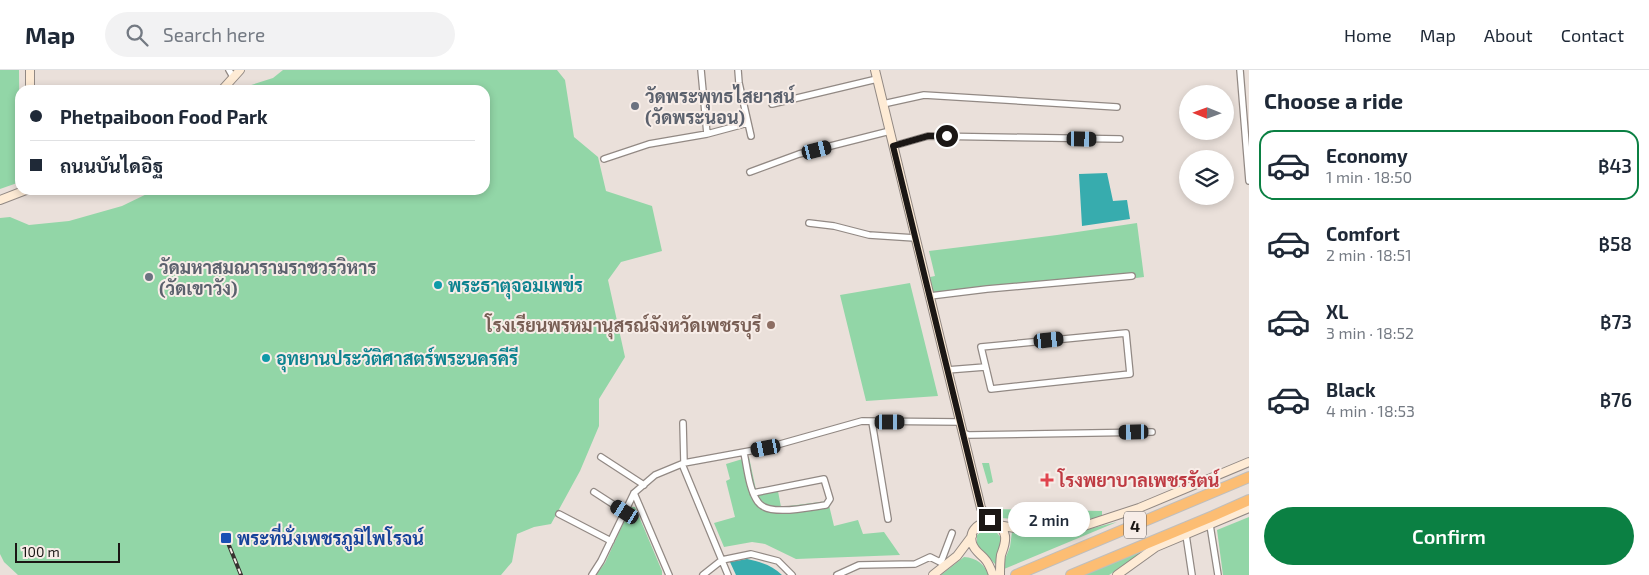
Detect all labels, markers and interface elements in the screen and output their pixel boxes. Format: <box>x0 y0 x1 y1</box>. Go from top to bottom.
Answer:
search box <box>105 12 455 57</box>
text: Map <box>25 20 75 49</box>
icon: search <box>123 21 151 49</box>
text: Search here <box>163 23 265 46</box>
text: Home <box>1344 24 1392 46</box>
text: Map <box>1420 24 1456 46</box>
text: About <box>1484 24 1533 46</box>
text: Contact <box>1561 24 1624 46</box>
place label: วัดพระพุทธไสยาสน์ (วัดพระนอน) <box>645 84 796 128</box>
north arrow <box>1179 85 1234 140</box>
map controls <box>1179 85 1234 205</box>
text: Choose a ride <box>1264 87 1403 113</box>
marker: วัดพระพุทธไสยาสน์ (วัดพระนอน) <box>629 100 641 112</box>
text: Phetpaiboon Food Park <box>60 105 268 128</box>
route start <box>936 125 958 147</box>
car <box>1066 131 1097 147</box>
car <box>800 139 833 161</box>
icon: car <box>1266 143 1311 188</box>
text: Economy <box>1326 144 1408 167</box>
button: layers <box>1179 150 1234 205</box>
text: ถนนบันไดอิฐ <box>60 154 163 177</box>
text: ฿43 <box>1598 154 1632 177</box>
text: 1 min · 18:50 <box>1326 167 1412 186</box>
icon: car <box>1266 221 1311 266</box>
text: Comfort <box>1326 222 1400 245</box>
text: ฿58 <box>1599 232 1632 255</box>
text: 2 min · 18:51 <box>1326 245 1412 264</box>
place label: วัดมหาสมณารามราชวรวิหาร (วัดเขาวัง) <box>159 256 376 299</box>
marker: วัดมหาสมณารามราชวรวิหาร (วัดเขาวัง) <box>143 271 155 283</box>
place label: พระธาตุจอมเพข่ร <box>448 274 583 300</box>
marker: พระธาตุจอมเพข่ร <box>432 279 444 291</box>
icon: car <box>1266 299 1311 344</box>
text: XL <box>1326 300 1348 323</box>
text: ฿73 <box>1600 310 1632 333</box>
place label: โรงเรียนพรหมานุสรณ์จังหวัดเพชรบุรี <box>484 313 761 340</box>
marker: โรงเรียนพรหมานุสรณ์จังหวัดเพชรบุรี <box>765 319 777 331</box>
text: 3 min · 18:52 <box>1326 323 1414 342</box>
car <box>1033 331 1064 349</box>
place label: อุทยานประวัติศาสตร์พระนครคีรี <box>276 346 518 373</box>
marker: อุทยานประวัติศาสตร์พระนครคีรี <box>260 352 272 364</box>
icon: car <box>1266 377 1311 422</box>
text: Black <box>1326 378 1376 401</box>
text: ฿76 <box>1600 388 1632 411</box>
text: 4 min · 18:53 <box>1326 401 1415 420</box>
car <box>875 415 905 430</box>
car <box>1118 424 1149 440</box>
car <box>749 438 782 458</box>
place label: โรงพยาบาลเพชรรัตน์ <box>1057 468 1220 491</box>
marker: โรงพยาบาลเพชรรัตน์ <box>1040 473 1054 487</box>
car <box>608 498 641 526</box>
callout: 2 min <box>1008 502 1090 538</box>
button: Confirm <box>1264 507 1634 565</box>
route end <box>979 509 1001 531</box>
text: 2 min <box>1029 510 1069 529</box>
road number: 4 <box>1124 512 1146 538</box>
place label: พระที่นั่งเพชรภูมิไพโรจน์ <box>237 523 425 552</box>
marker: พระที่นั่งเพชรภูมิไพโรจน์ <box>219 531 233 545</box>
scale bar <box>15 540 120 563</box>
text: 100 m <box>22 543 60 560</box>

